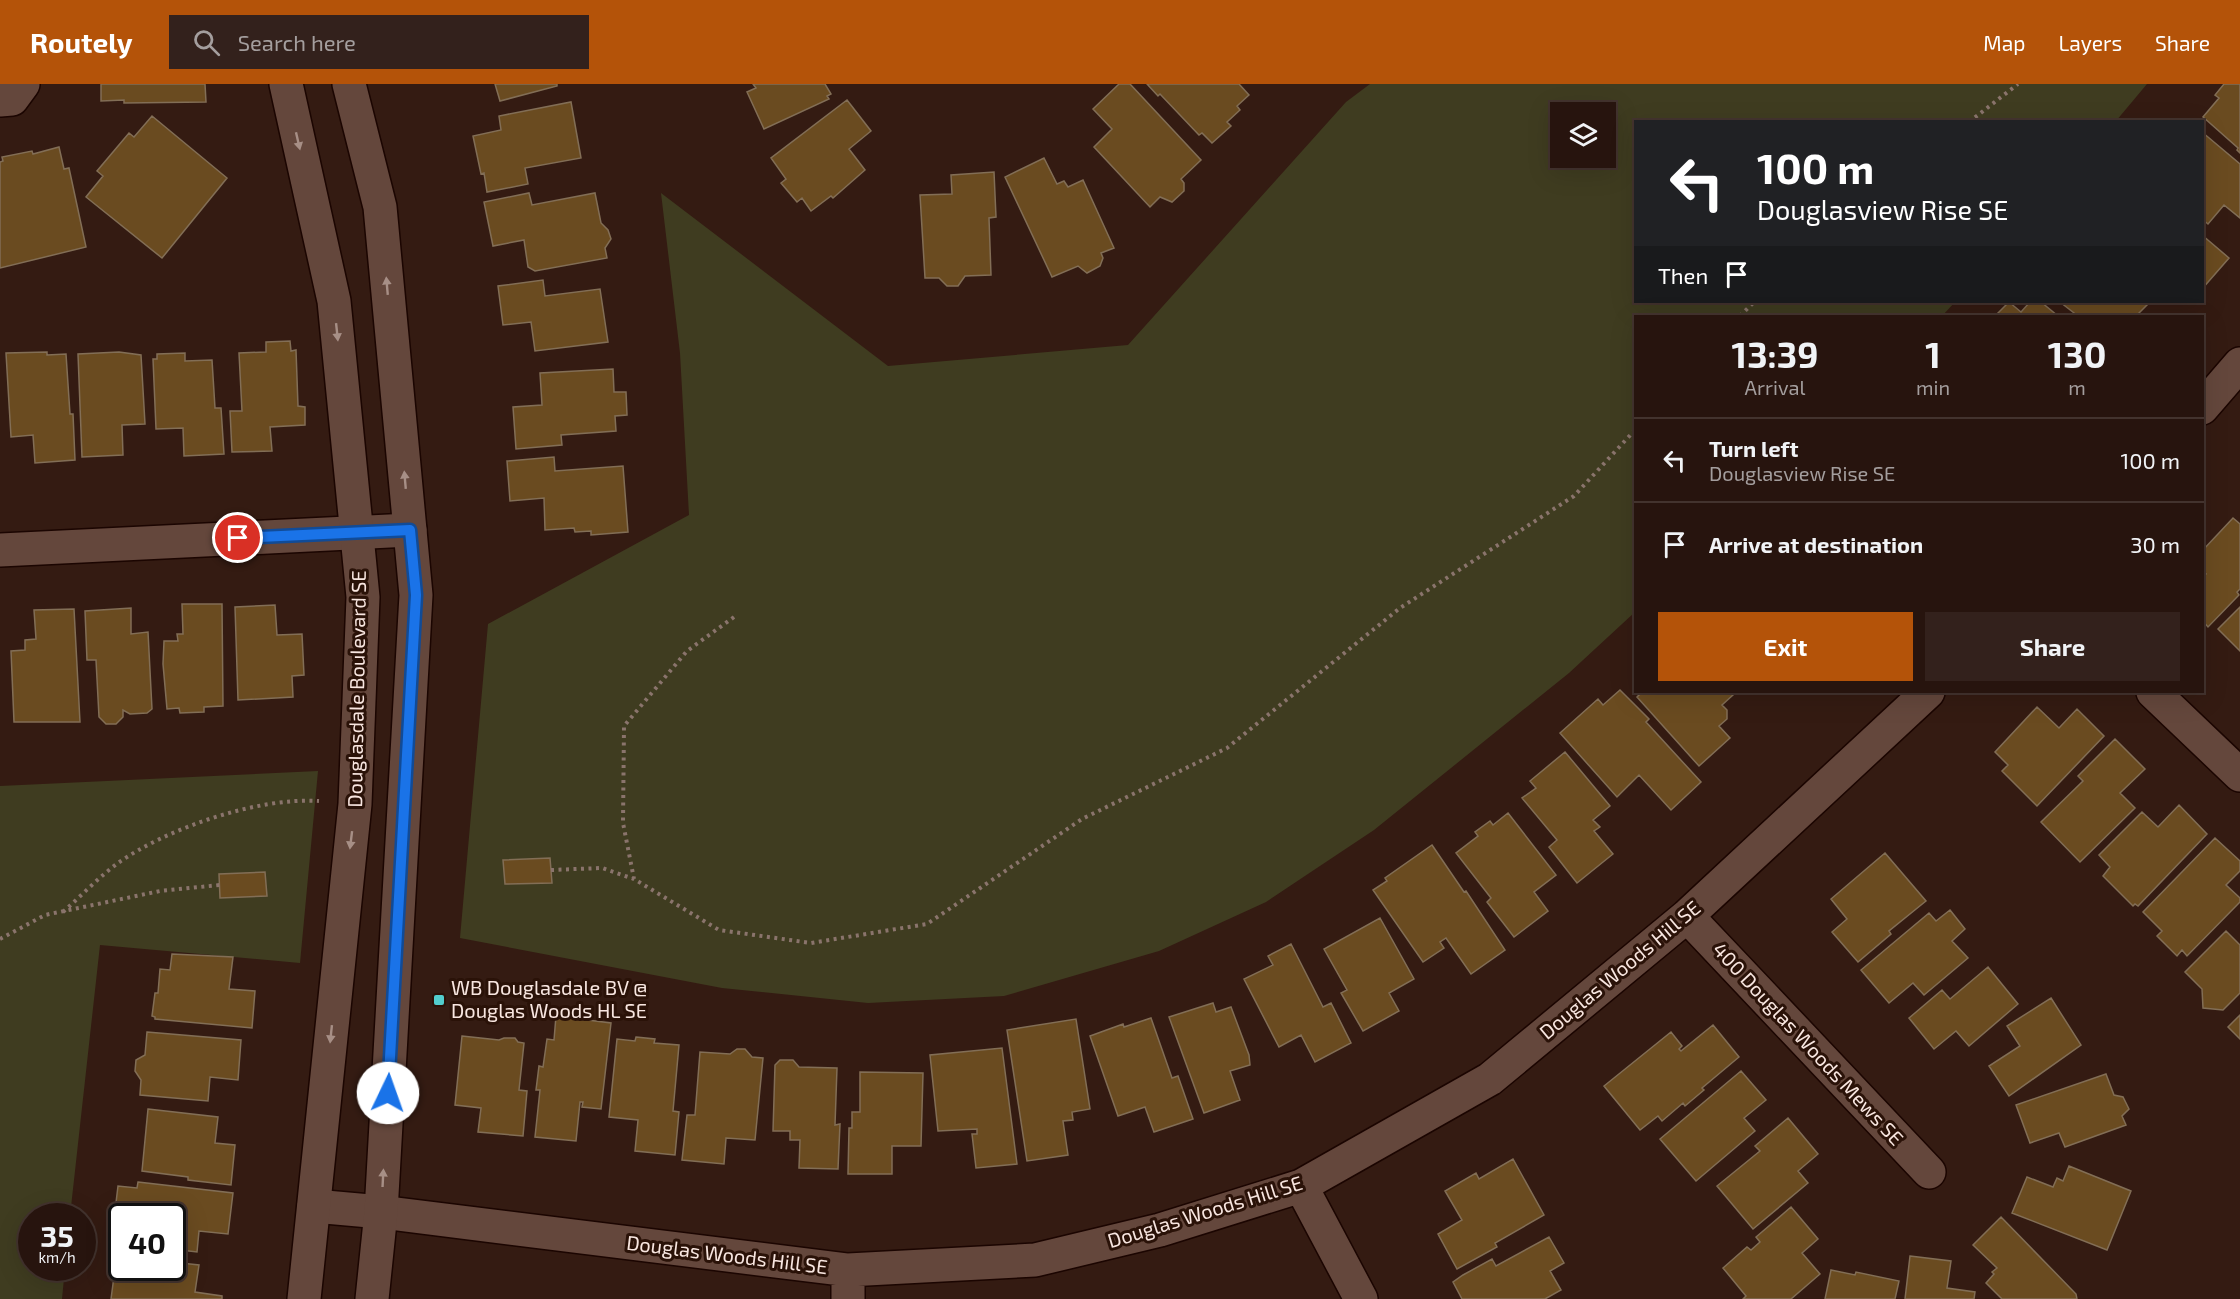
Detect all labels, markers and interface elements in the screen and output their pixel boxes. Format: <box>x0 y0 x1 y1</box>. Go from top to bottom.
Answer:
search box <box>169 15 589 69</box>
text: Routely <box>30 25 133 59</box>
icon: search <box>190 26 223 59</box>
text: Search here <box>238 29 356 55</box>
text: Map <box>1983 30 2025 55</box>
text: Layers <box>2058 30 2122 55</box>
text: Share <box>2155 30 2210 55</box>
map controls <box>1550 102 1616 168</box>
button: layers <box>1550 102 1616 168</box>
one-way arrow <box>294 132 304 150</box>
text: 100 m <box>1757 142 1874 192</box>
icon: left <box>1658 144 1736 222</box>
text: Douglasview Rise SE <box>1757 193 2008 225</box>
icon: arrive <box>1720 258 1753 291</box>
text: Then <box>1658 262 1708 288</box>
one-way arrow <box>382 277 392 296</box>
one-way arrow <box>332 323 342 342</box>
text: 13:39 <box>1732 332 1818 375</box>
text: 1 <box>1925 332 1941 375</box>
text: 130 <box>2048 332 2106 375</box>
text: Arrival <box>1745 375 1805 399</box>
text: min <box>1916 375 1950 399</box>
text: m <box>2068 375 2086 399</box>
text: Turn left <box>1709 435 1798 461</box>
icon: left <box>1658 444 1691 477</box>
text: 100 m <box>2121 447 2180 473</box>
text: Douglasview Rise SE <box>1709 461 1895 485</box>
one-way arrow <box>400 471 410 490</box>
pin <box>212 512 263 563</box>
icon: arrive <box>221 521 254 554</box>
icon: arrive <box>1658 528 1691 561</box>
text: Arrive at destination <box>1709 531 1923 557</box>
text: 30 m <box>2130 531 2180 557</box>
street label: Douglasdale Boulevard SE <box>342 570 370 808</box>
button: Exit <box>1658 612 1913 681</box>
button: Share <box>1925 612 2180 681</box>
one-way arrow <box>346 831 355 850</box>
street label: Douglas Woods Hill SE <box>1534 895 1705 1043</box>
street label: 400 Douglas Woods Mews SE <box>1708 937 1909 1150</box>
place label: WB Douglasdale BV @ Douglas Woods HL SE <box>451 975 647 1022</box>
marker: WB Douglasdale BV @ Douglas Woods HL SE <box>432 993 446 1007</box>
one-way arrow <box>326 1025 336 1044</box>
position arrow <box>356 1061 420 1125</box>
one-way arrow <box>378 1169 388 1188</box>
street label: Douglas Woods Hill SE <box>1104 1170 1305 1252</box>
speed limit sign: 40 <box>108 1203 186 1281</box>
text: 35 <box>40 1217 74 1253</box>
street label: Douglas Woods Hill SE <box>625 1230 829 1278</box>
text: km/h <box>38 1248 76 1266</box>

